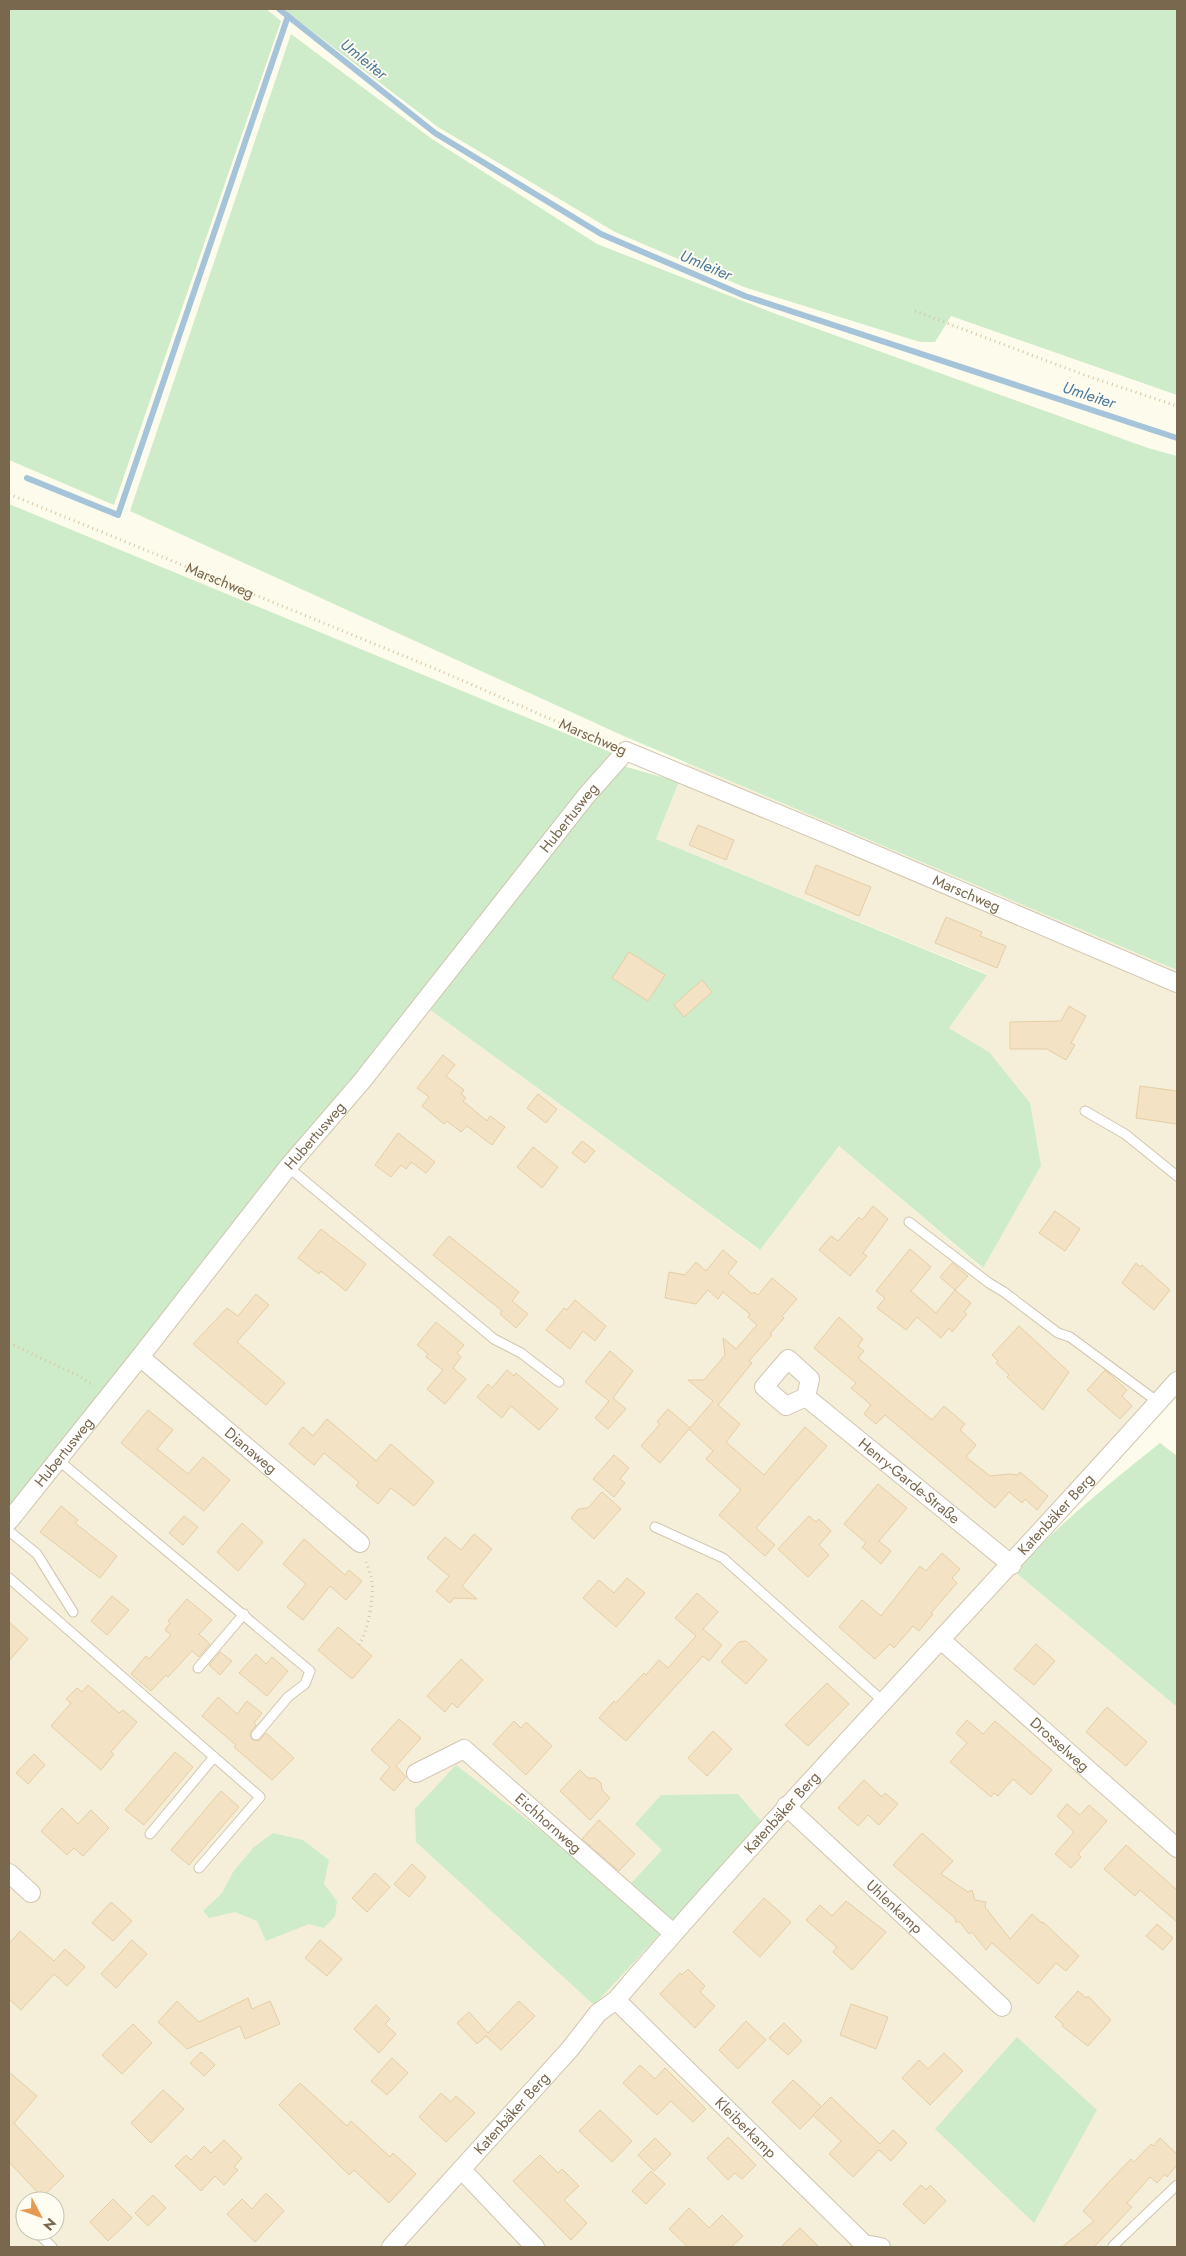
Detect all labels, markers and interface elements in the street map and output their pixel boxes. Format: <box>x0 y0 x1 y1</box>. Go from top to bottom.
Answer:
water label: Umleiter <box>336 33 394 86</box>
water label: Umleiter <box>676 244 737 287</box>
water label: Umleiter <box>1060 376 1120 415</box>
street label: Marschweg <box>183 557 257 604</box>
street label: Marschweg <box>556 713 630 761</box>
street label: Hubertusweg <box>534 778 604 858</box>
street label: Marschweg <box>929 869 1004 918</box>
street label: Hubertusweg <box>279 1097 351 1175</box>
street label: Hubertusweg <box>29 1413 99 1492</box>
street label: Dianaweg <box>220 1422 282 1479</box>
street label: Henry-Garde-Straße <box>853 1433 965 1529</box>
street label: Katenbäker Berg <box>1013 1469 1099 1560</box>
street label: Drosselweg <box>1025 1712 1094 1777</box>
street label: Katenbäker Berg <box>739 1767 825 1859</box>
street label: Eichhornweg <box>510 1788 587 1859</box>
street label: Uhlenkamp <box>861 1875 928 1939</box>
street label: Katenbäker Berg <box>469 2067 555 2159</box>
street label: Kleiberkamp <box>710 2092 782 2164</box>
north arrow <box>15 2191 65 2241</box>
text: N <box>39 2214 61 2235</box>

